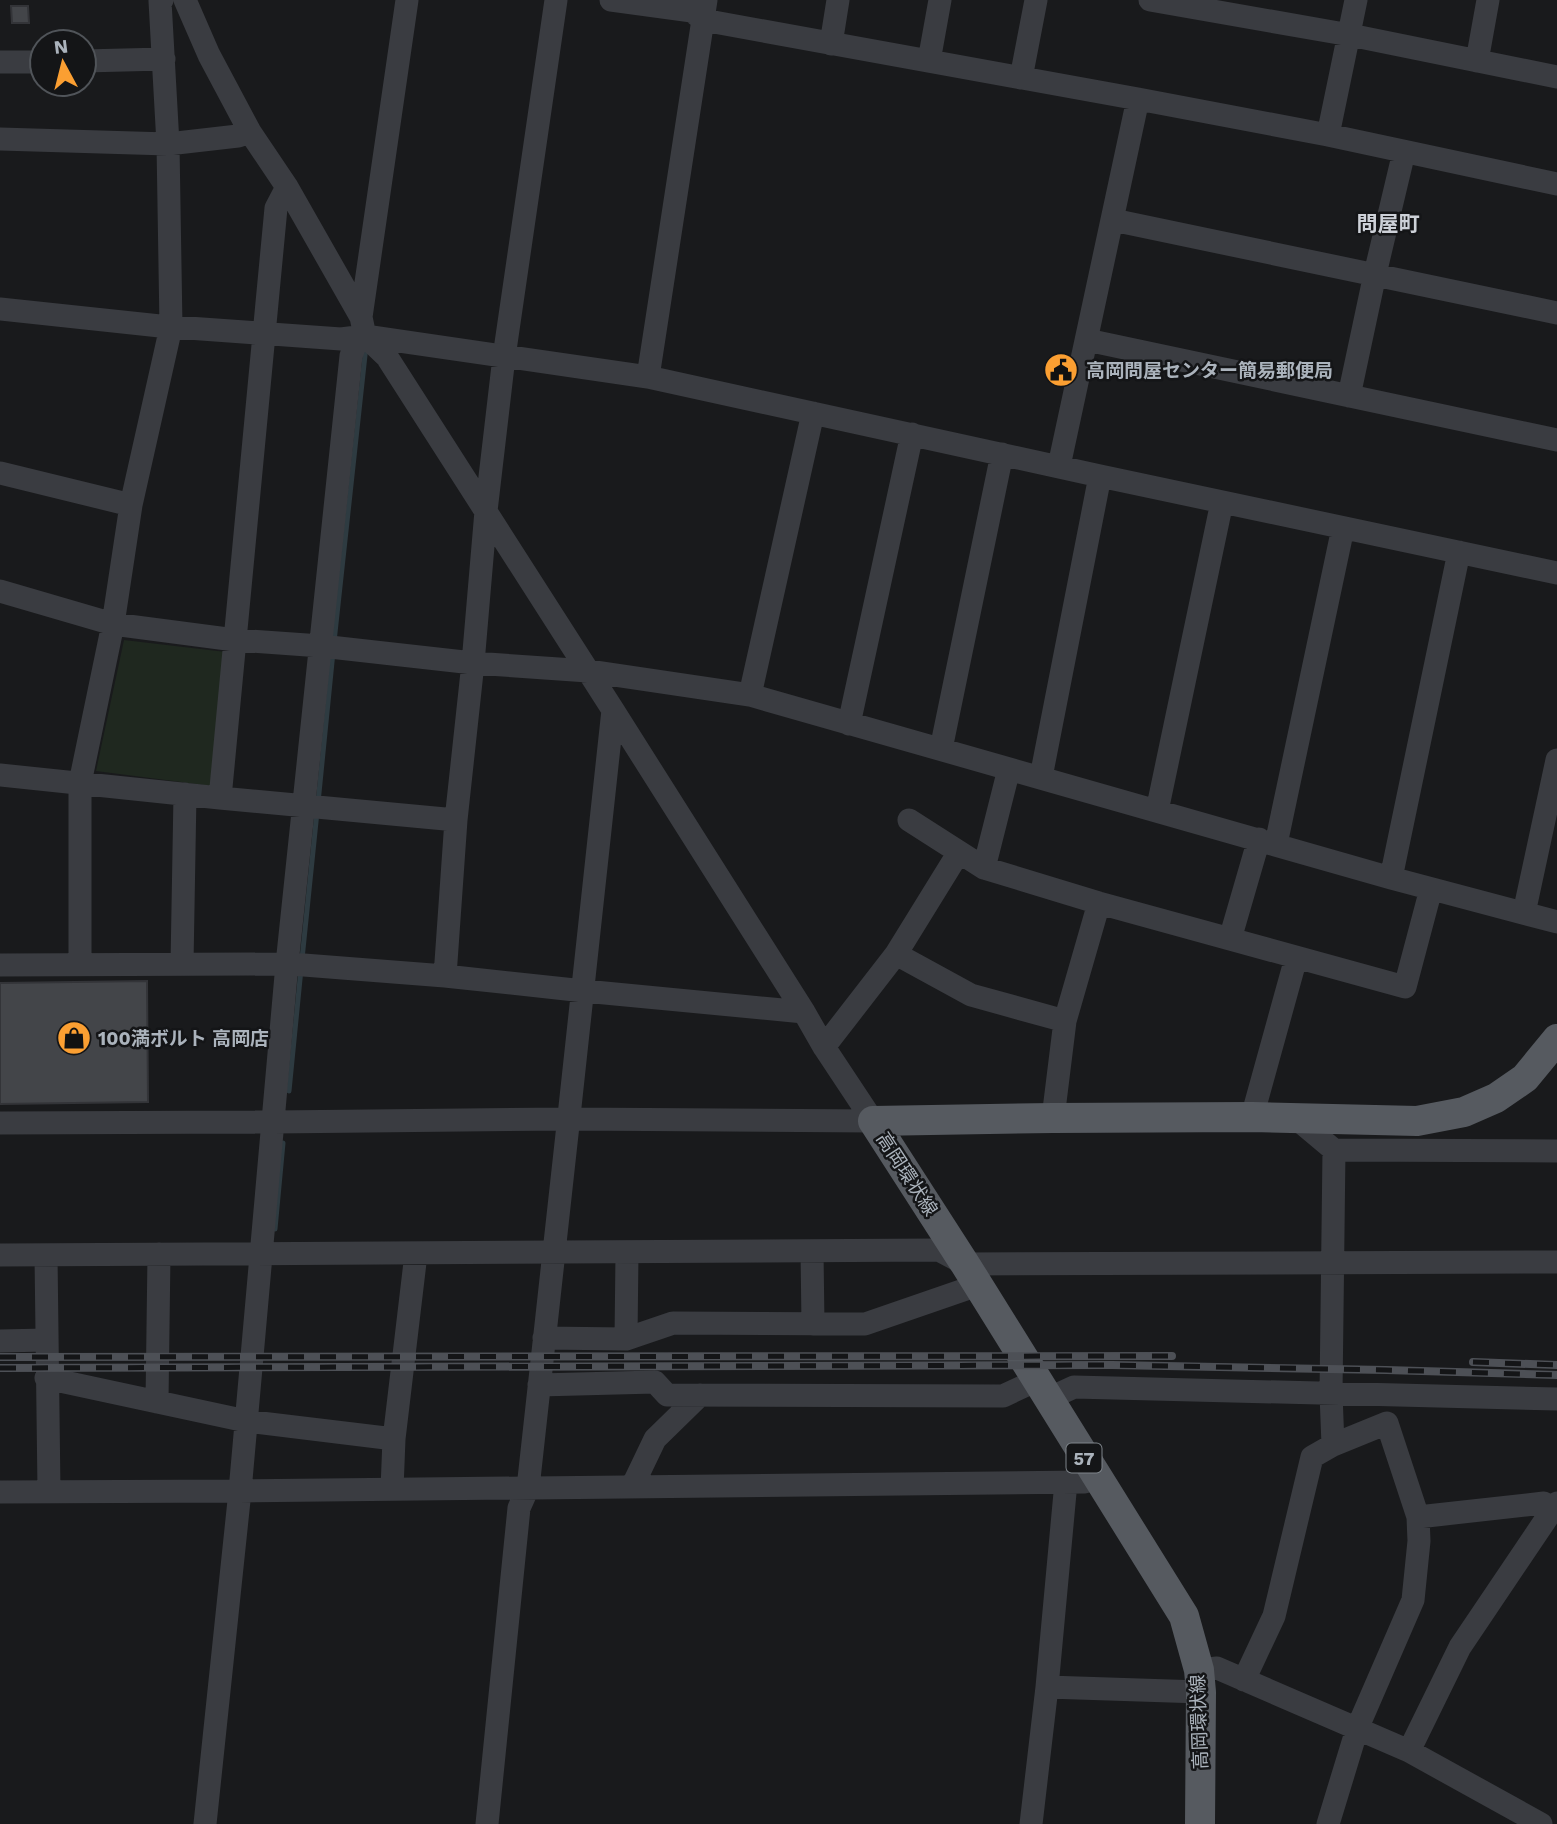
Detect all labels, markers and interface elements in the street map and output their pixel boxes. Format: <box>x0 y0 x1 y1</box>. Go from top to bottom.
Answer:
north arrow <box>28 28 98 98</box>
text: N <box>53 34 69 59</box>
district label: 問屋町 <box>1357 211 1420 236</box>
public building icon: 高岡問屋センター簡易郵便局 <box>1042 351 1080 389</box>
place label: 高岡問屋センター簡易郵便局 <box>1086 359 1333 382</box>
shop icon: 100満ボルト 高岡店 <box>55 1019 93 1057</box>
place label: 100満ボルト 高岡店 <box>98 1027 269 1050</box>
street label: 高岡環状線 <box>871 1128 943 1220</box>
road number: 57 <box>1066 1443 1102 1472</box>
street label: 高岡環状線 <box>1186 1674 1212 1770</box>

